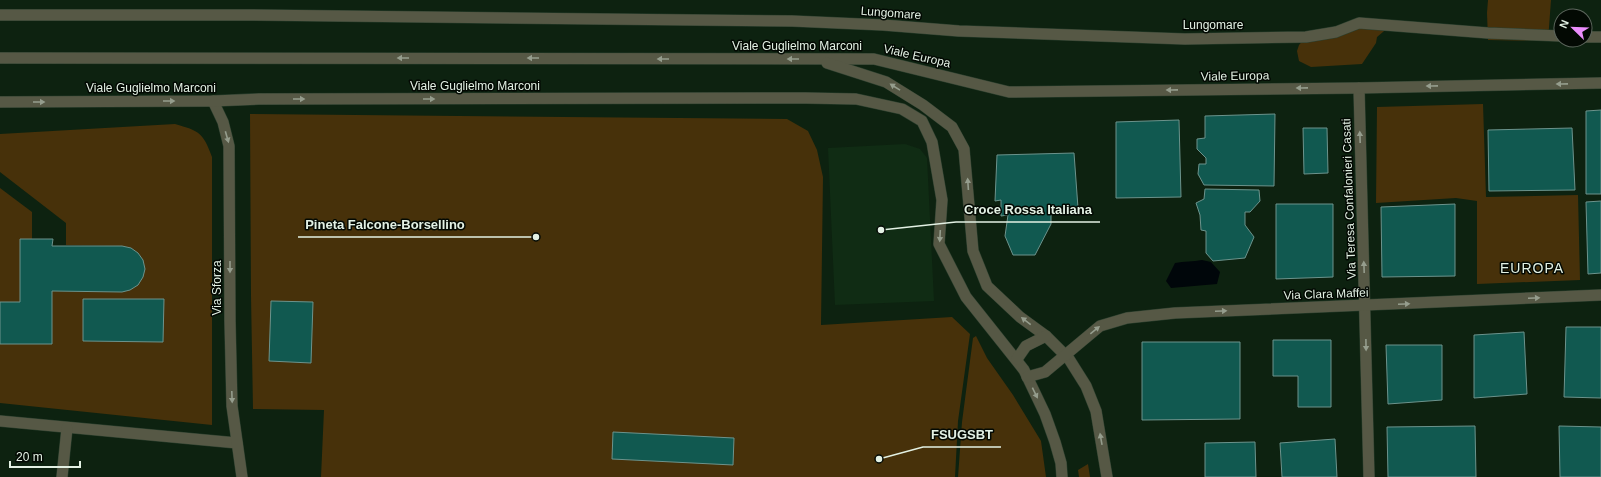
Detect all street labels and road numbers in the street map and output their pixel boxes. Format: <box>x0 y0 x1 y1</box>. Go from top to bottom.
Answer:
street label: Lungomare <box>860 4 922 22</box>
street label: Lungomare <box>1183 18 1244 32</box>
street label: Viale Guglielmo Marconi <box>732 39 862 53</box>
street label: Viale Europa <box>882 41 952 71</box>
street label: Viale Europa <box>1201 68 1270 84</box>
street label: Viale Guglielmo Marconi <box>410 79 540 93</box>
street label: Viale Guglielmo Marconi <box>86 81 216 95</box>
street label: Via Teresa Confalonieri Casati <box>1339 118 1359 280</box>
street label: Via Sforza <box>210 260 224 316</box>
street label: Via Clara Maffei <box>1283 286 1369 302</box>

